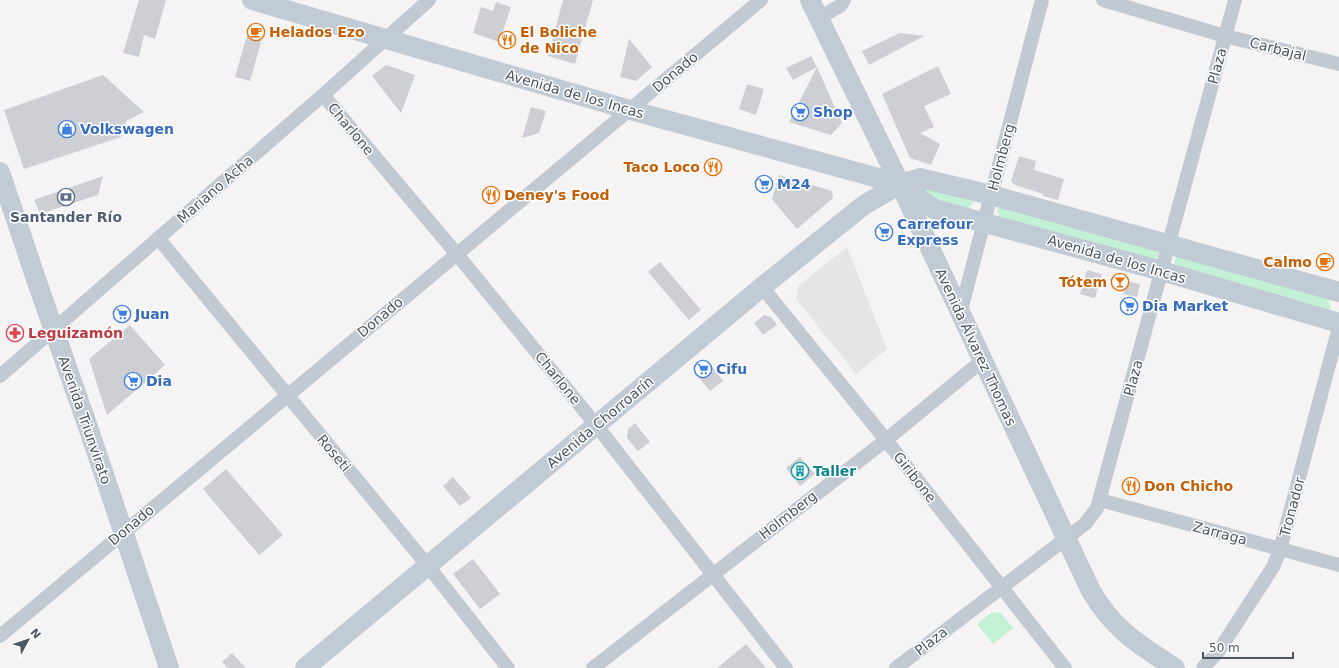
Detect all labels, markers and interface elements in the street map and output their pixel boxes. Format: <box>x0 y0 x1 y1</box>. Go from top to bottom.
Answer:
cafe icon: Helados Ezo <box>246 22 266 42</box>
place label: Helados Ezo <box>269 24 365 40</box>
place label: El Boliche de Nico <box>520 24 597 56</box>
restaurant icon: El Boliche de Nico <box>497 30 517 50</box>
street label: Carbajal <box>1248 34 1308 64</box>
street label: Plaza <box>1205 46 1229 86</box>
street label: Donado <box>649 48 701 96</box>
street label: Avenida de los Incas <box>504 67 646 121</box>
street label: Charlone <box>325 100 377 158</box>
supermarket icon: Shop <box>790 102 810 122</box>
place label: Shop <box>813 104 853 120</box>
shop icon: Volkswagen <box>57 119 77 139</box>
place label: Volkswagen <box>80 121 174 137</box>
street label: Holmberg <box>984 122 1018 192</box>
street label: Mariano Acha <box>174 152 256 226</box>
restaurant icon: Taco Loco <box>703 157 723 177</box>
place label: Taco Loco <box>624 159 700 175</box>
supermarket icon: M24 <box>754 174 774 194</box>
place label: M24 <box>777 176 811 192</box>
restaurant icon: Deney's Food <box>481 185 501 205</box>
bank icon: Santander Río <box>56 187 76 207</box>
place label: Deney's Food <box>504 187 609 203</box>
place label: Santander Río <box>10 209 122 225</box>
place label: Carrefour Express <box>897 216 973 248</box>
supermarket icon: Carrefour Express <box>874 222 894 242</box>
street label: Avenida de los Incas <box>1046 232 1188 286</box>
cafe icon: Calmo <box>1315 252 1335 272</box>
place label: Calmo <box>1263 254 1312 270</box>
street label: Avenida Álvarez Thomas <box>932 266 1020 428</box>
bar icon: Tótem <box>1110 272 1130 292</box>
place label: Tótem <box>1059 274 1107 290</box>
street label: Donado <box>354 293 406 341</box>
supermarket icon: Dia Market <box>1119 296 1139 316</box>
place label: Dia Market <box>1142 298 1228 314</box>
supermarket icon: Juan <box>112 304 132 324</box>
place label: Juan <box>134 306 170 322</box>
pharmacy icon: Leguizamón <box>5 323 25 343</box>
place label: Leguizamón <box>28 325 123 341</box>
street label: Charlone <box>532 349 584 407</box>
street label: Avenida Triunvirato <box>55 354 115 486</box>
street label: Plaza <box>1121 358 1145 398</box>
supermarket icon: Cifu <box>693 359 713 379</box>
place label: Cifu <box>716 361 747 377</box>
supermarket icon: Dia <box>123 371 143 391</box>
place label: Dia <box>146 373 172 389</box>
street label: Avenida Chorroarín <box>543 373 657 471</box>
street label: Roseti <box>314 431 354 475</box>
street label: Giribone <box>890 449 940 505</box>
building icon: Taller <box>790 461 810 481</box>
place label: Taller <box>813 463 856 479</box>
street label: Tronador <box>1276 475 1308 540</box>
restaurant icon: Don Chicho <box>1121 476 1141 496</box>
place label: Don Chicho <box>1144 478 1233 494</box>
street label: Holmberg <box>756 488 820 542</box>
street label: Donado <box>105 501 157 549</box>
street label: Zarraga <box>1191 518 1249 548</box>
north arrow <box>8 620 48 660</box>
street label: Plaza <box>912 623 950 659</box>
text: N <box>27 626 43 642</box>
scale bar <box>1203 634 1293 660</box>
text: 50 m <box>1209 641 1240 655</box>

